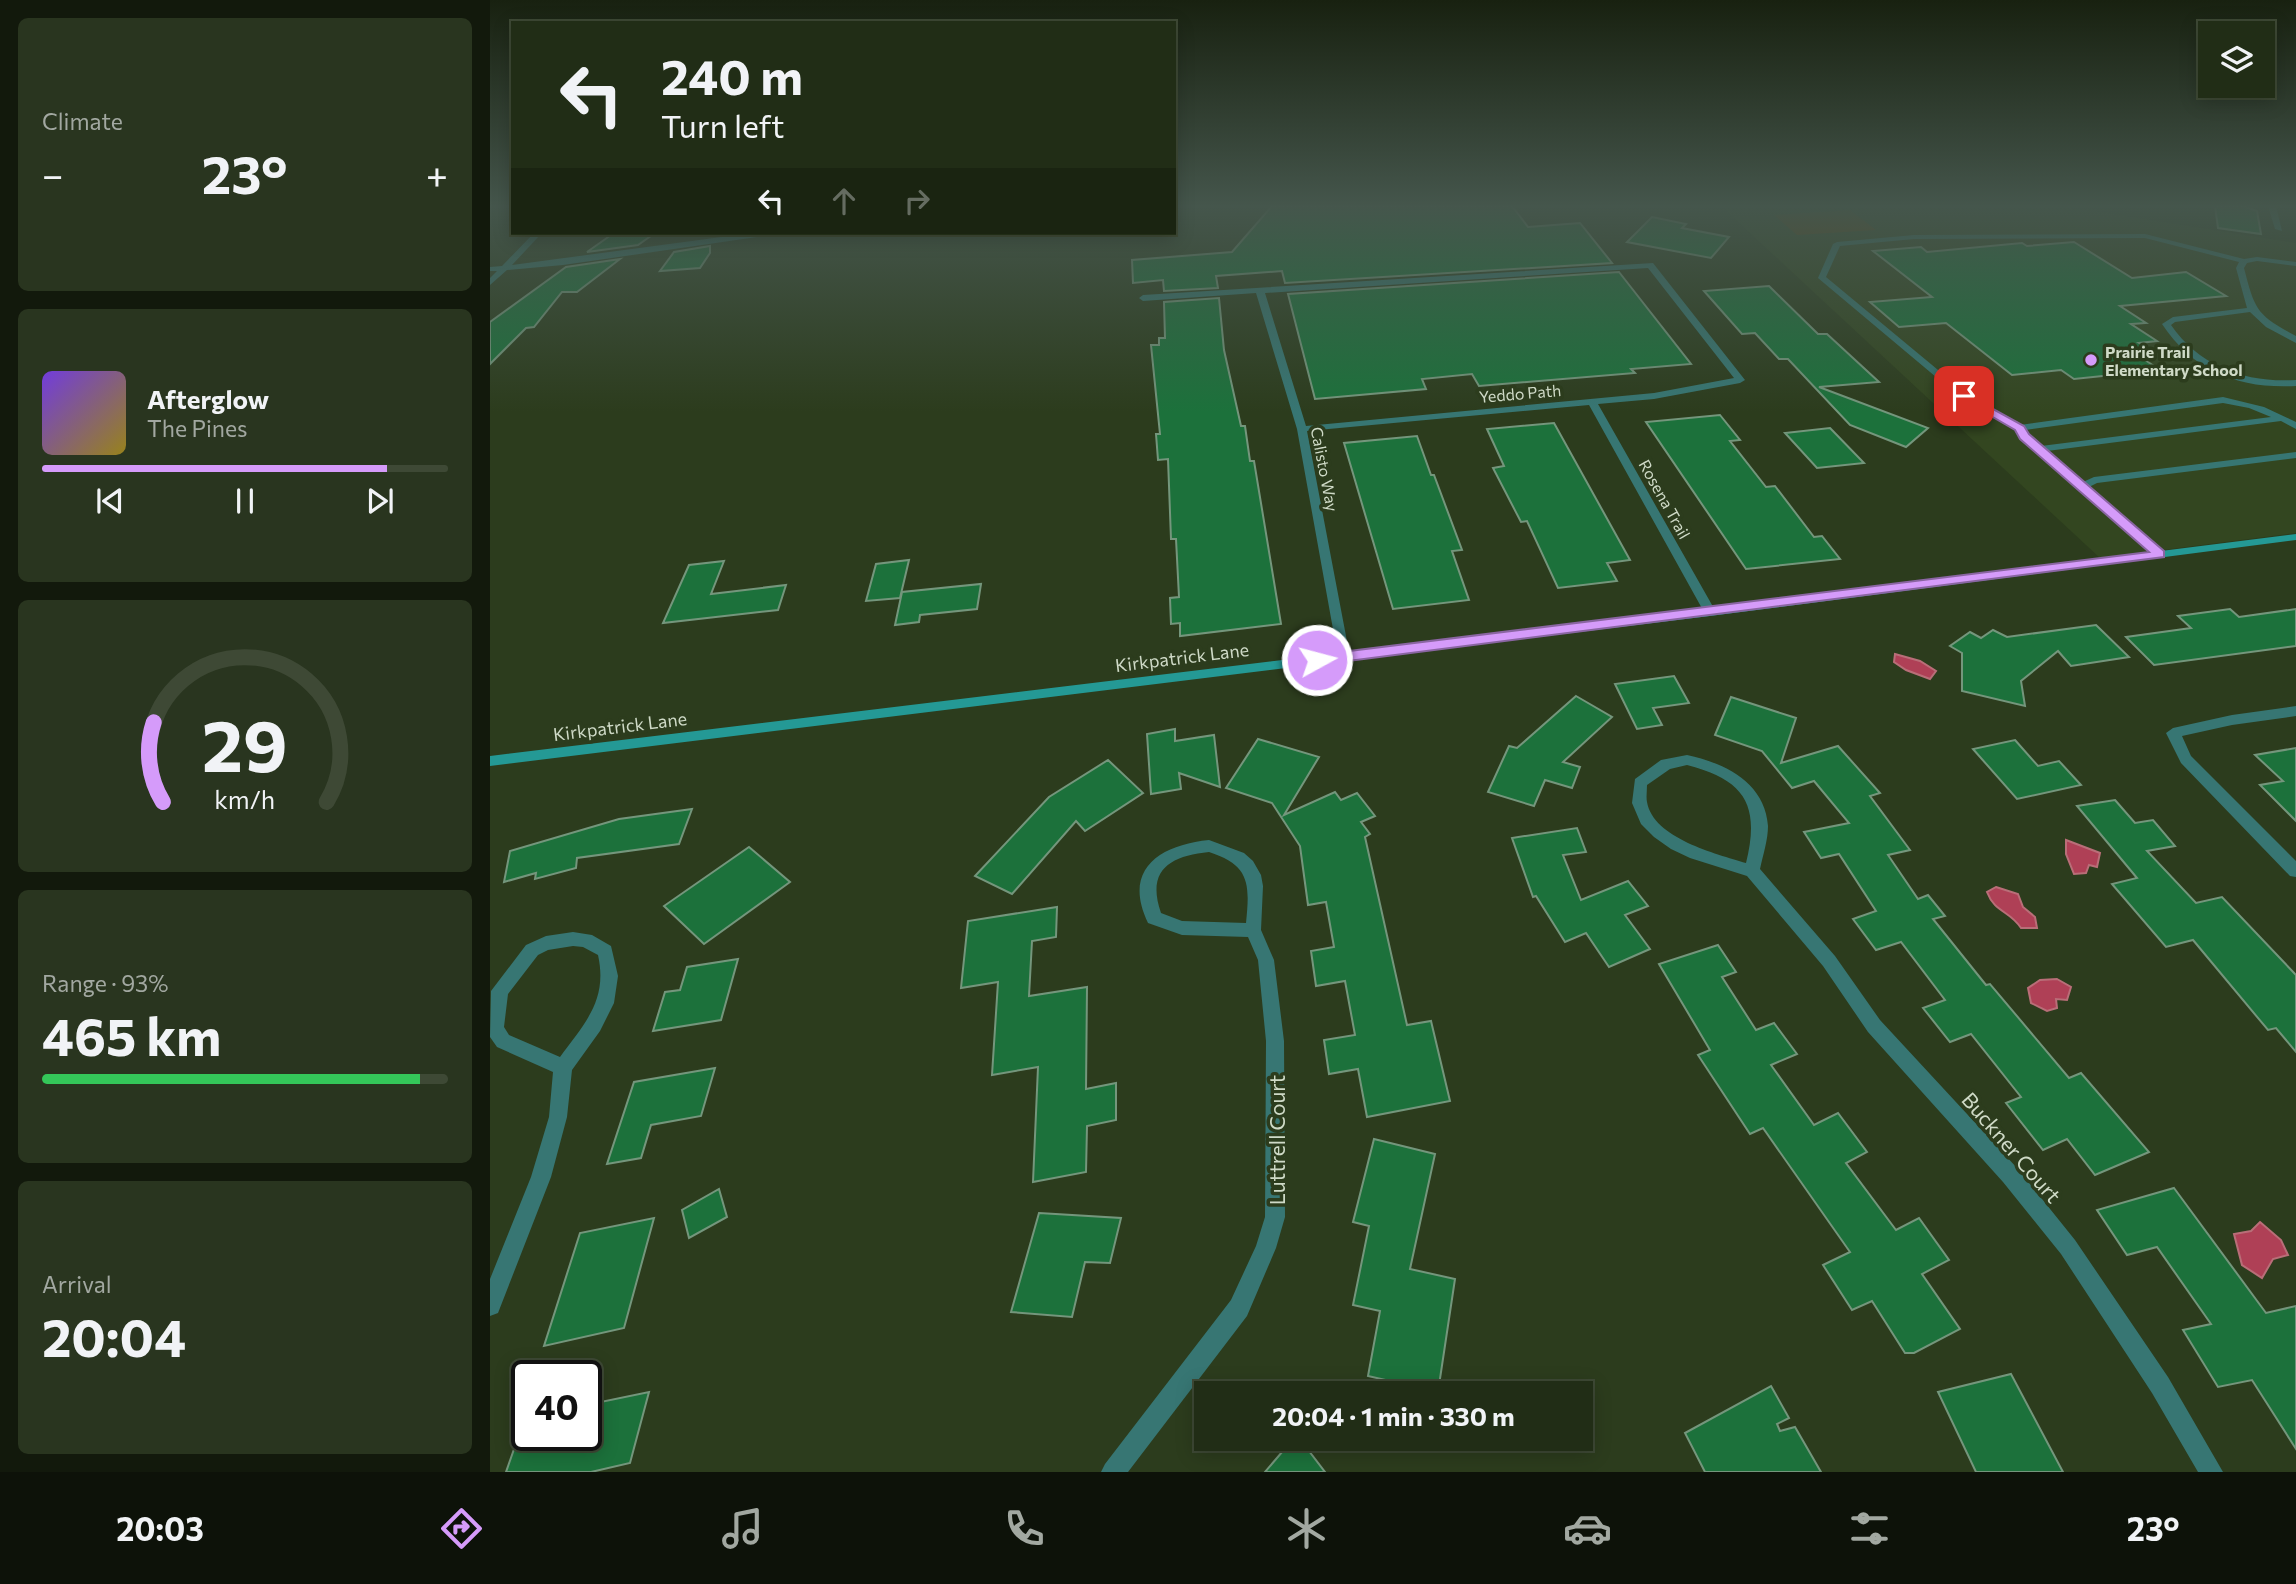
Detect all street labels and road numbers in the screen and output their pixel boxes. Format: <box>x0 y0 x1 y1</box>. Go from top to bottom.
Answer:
street label: Yeddo Path <box>1478 380 1562 406</box>
street label: Calisto Way <box>1307 425 1343 513</box>
street label: Rosena Trail <box>1635 456 1695 542</box>
street label: Kirkpatrick Lane <box>1114 638 1250 676</box>
street label: Kirkpatrick Lane <box>552 707 688 745</box>
street label: Luttrell Court <box>1264 1075 1289 1205</box>
street label: Buckner Court <box>1957 1087 2067 1207</box>

